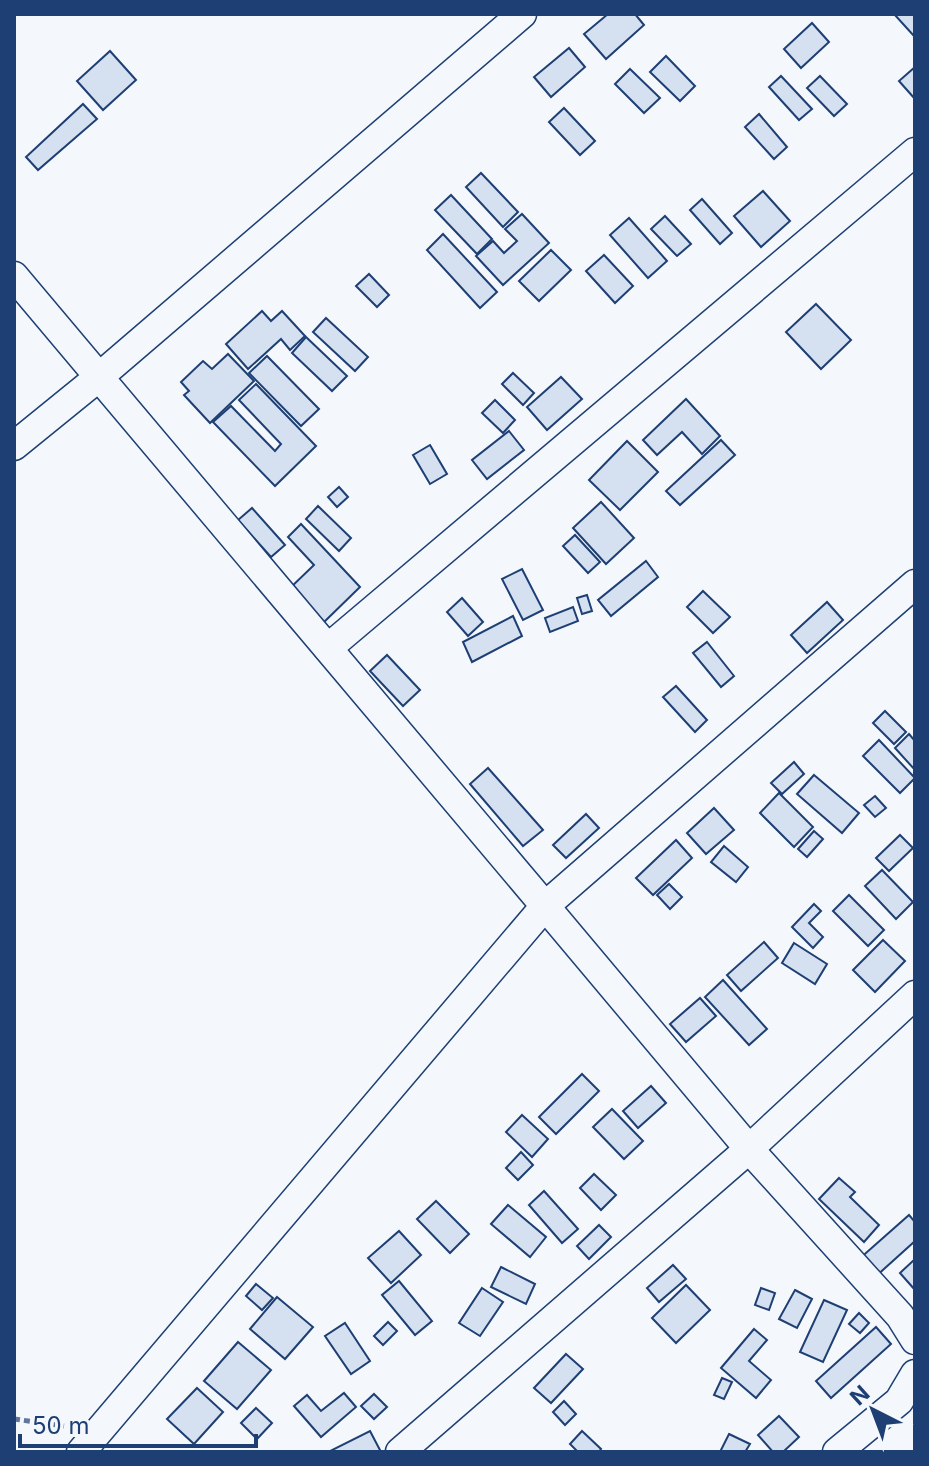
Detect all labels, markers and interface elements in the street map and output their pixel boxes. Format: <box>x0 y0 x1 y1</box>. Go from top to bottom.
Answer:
north arrow <box>833 1370 913 1450</box>
text: N <box>845 1380 875 1410</box>
scale bar <box>20 1398 256 1448</box>
text: 50 m <box>32 1411 90 1440</box>

